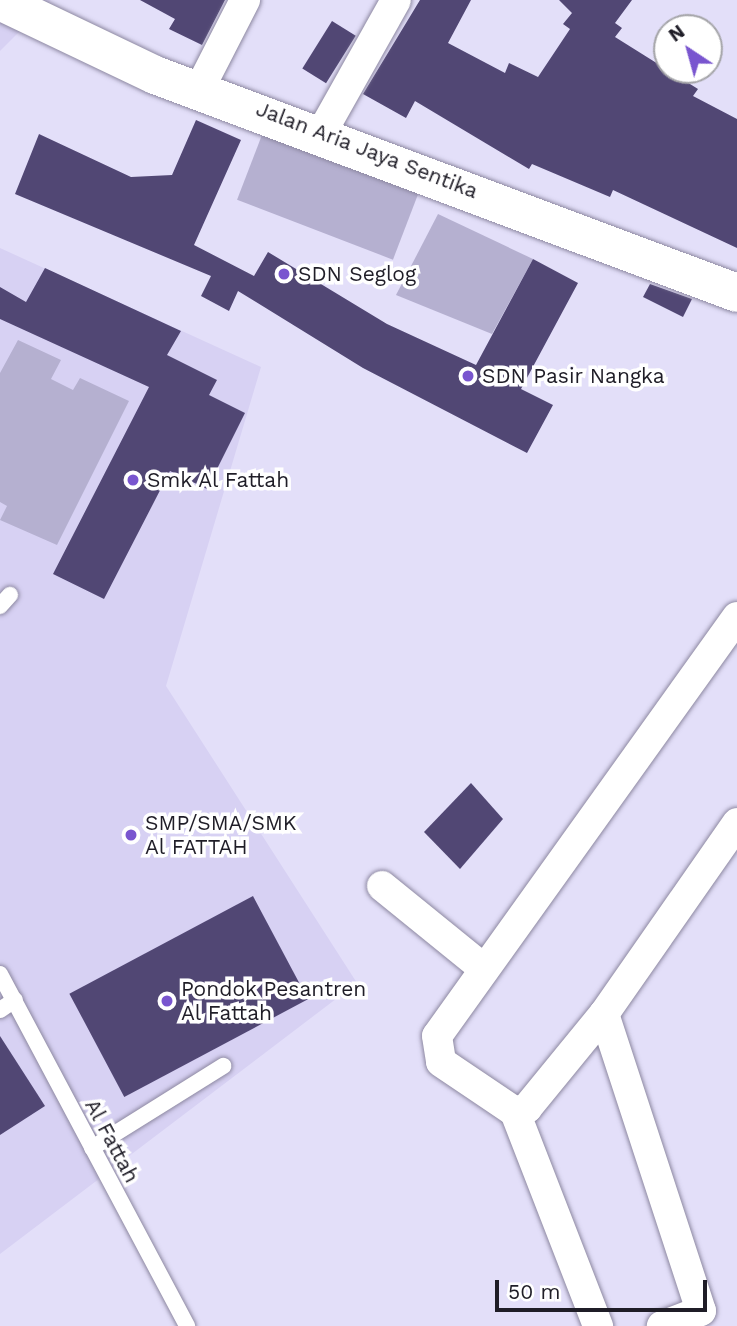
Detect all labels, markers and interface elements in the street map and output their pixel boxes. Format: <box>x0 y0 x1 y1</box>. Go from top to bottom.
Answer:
north arrow <box>653 14 723 84</box>
text: N <box>664 20 689 47</box>
street label: Jalan Aria Jaya Sentika <box>252 96 482 204</box>
place label: SDN Seglog <box>298 261 416 287</box>
marker: SDN Seglog <box>276 266 292 282</box>
place label: SDN Pasir Nangka <box>482 363 665 389</box>
marker: SDN Pasir Nangka <box>460 368 476 384</box>
place label: Smk Al Fattah <box>147 467 291 493</box>
marker: Smk Al Fattah <box>125 472 141 488</box>
place label: SMP/SMA/SMK Al FATTAH <box>145 810 297 860</box>
marker: SMP/SMA/SMK Al FATTAH <box>123 827 139 843</box>
place label: Pondok Pesantren Al Fattah <box>181 976 367 1026</box>
marker: Pondok Pesantren Al Fattah <box>159 993 175 1009</box>
street label: Al Fattah <box>79 1095 145 1187</box>
scale bar <box>499 1266 711 1310</box>
text: 50 m <box>508 1279 560 1304</box>

